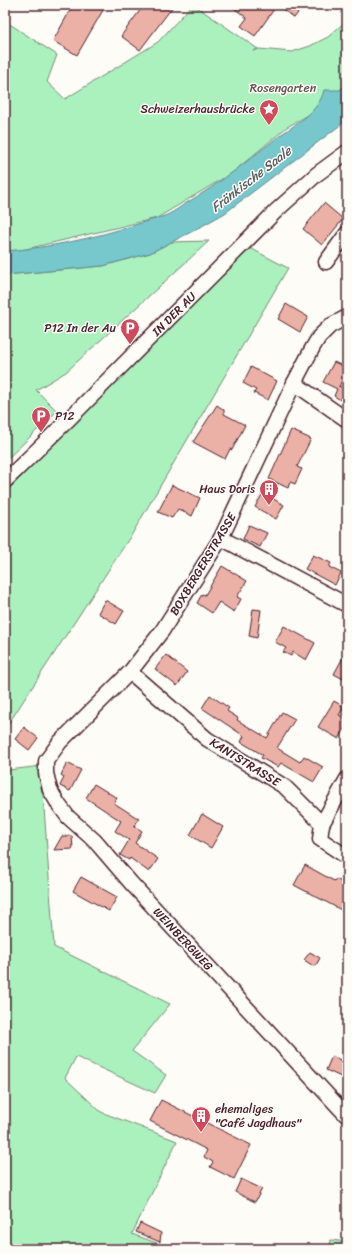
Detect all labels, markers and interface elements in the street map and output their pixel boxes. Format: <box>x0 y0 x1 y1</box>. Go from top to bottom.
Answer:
park label: Rosengarten <box>250 77 317 99</box>
place label: Schweizerhausbrücke <box>140 98 255 120</box>
place icon: Schweizerhausbrücke <box>258 98 280 126</box>
water label: Fränkische Saale <box>206 139 297 218</box>
street label: IN DER AU <box>146 286 202 342</box>
place label: P12 In der Au <box>44 317 117 339</box>
parking icon: P12 In der Au <box>119 317 141 345</box>
parking icon: P12 <box>30 405 52 433</box>
place label: P12 <box>55 405 74 427</box>
place label: Haus Doris <box>199 478 255 500</box>
building icon: Haus Doris <box>258 478 280 506</box>
street label: BOXBERGERSTRASSE <box>163 507 243 620</box>
street label: KANTSTRASSE <box>205 731 286 793</box>
street label: WEINBERGWEG <box>147 902 219 976</box>
place label: ehemaliges "Café Jagdhaus" <box>215 1098 302 1134</box>
building icon: ehemaliges "Café Jagdhaus" <box>190 1105 212 1133</box>

